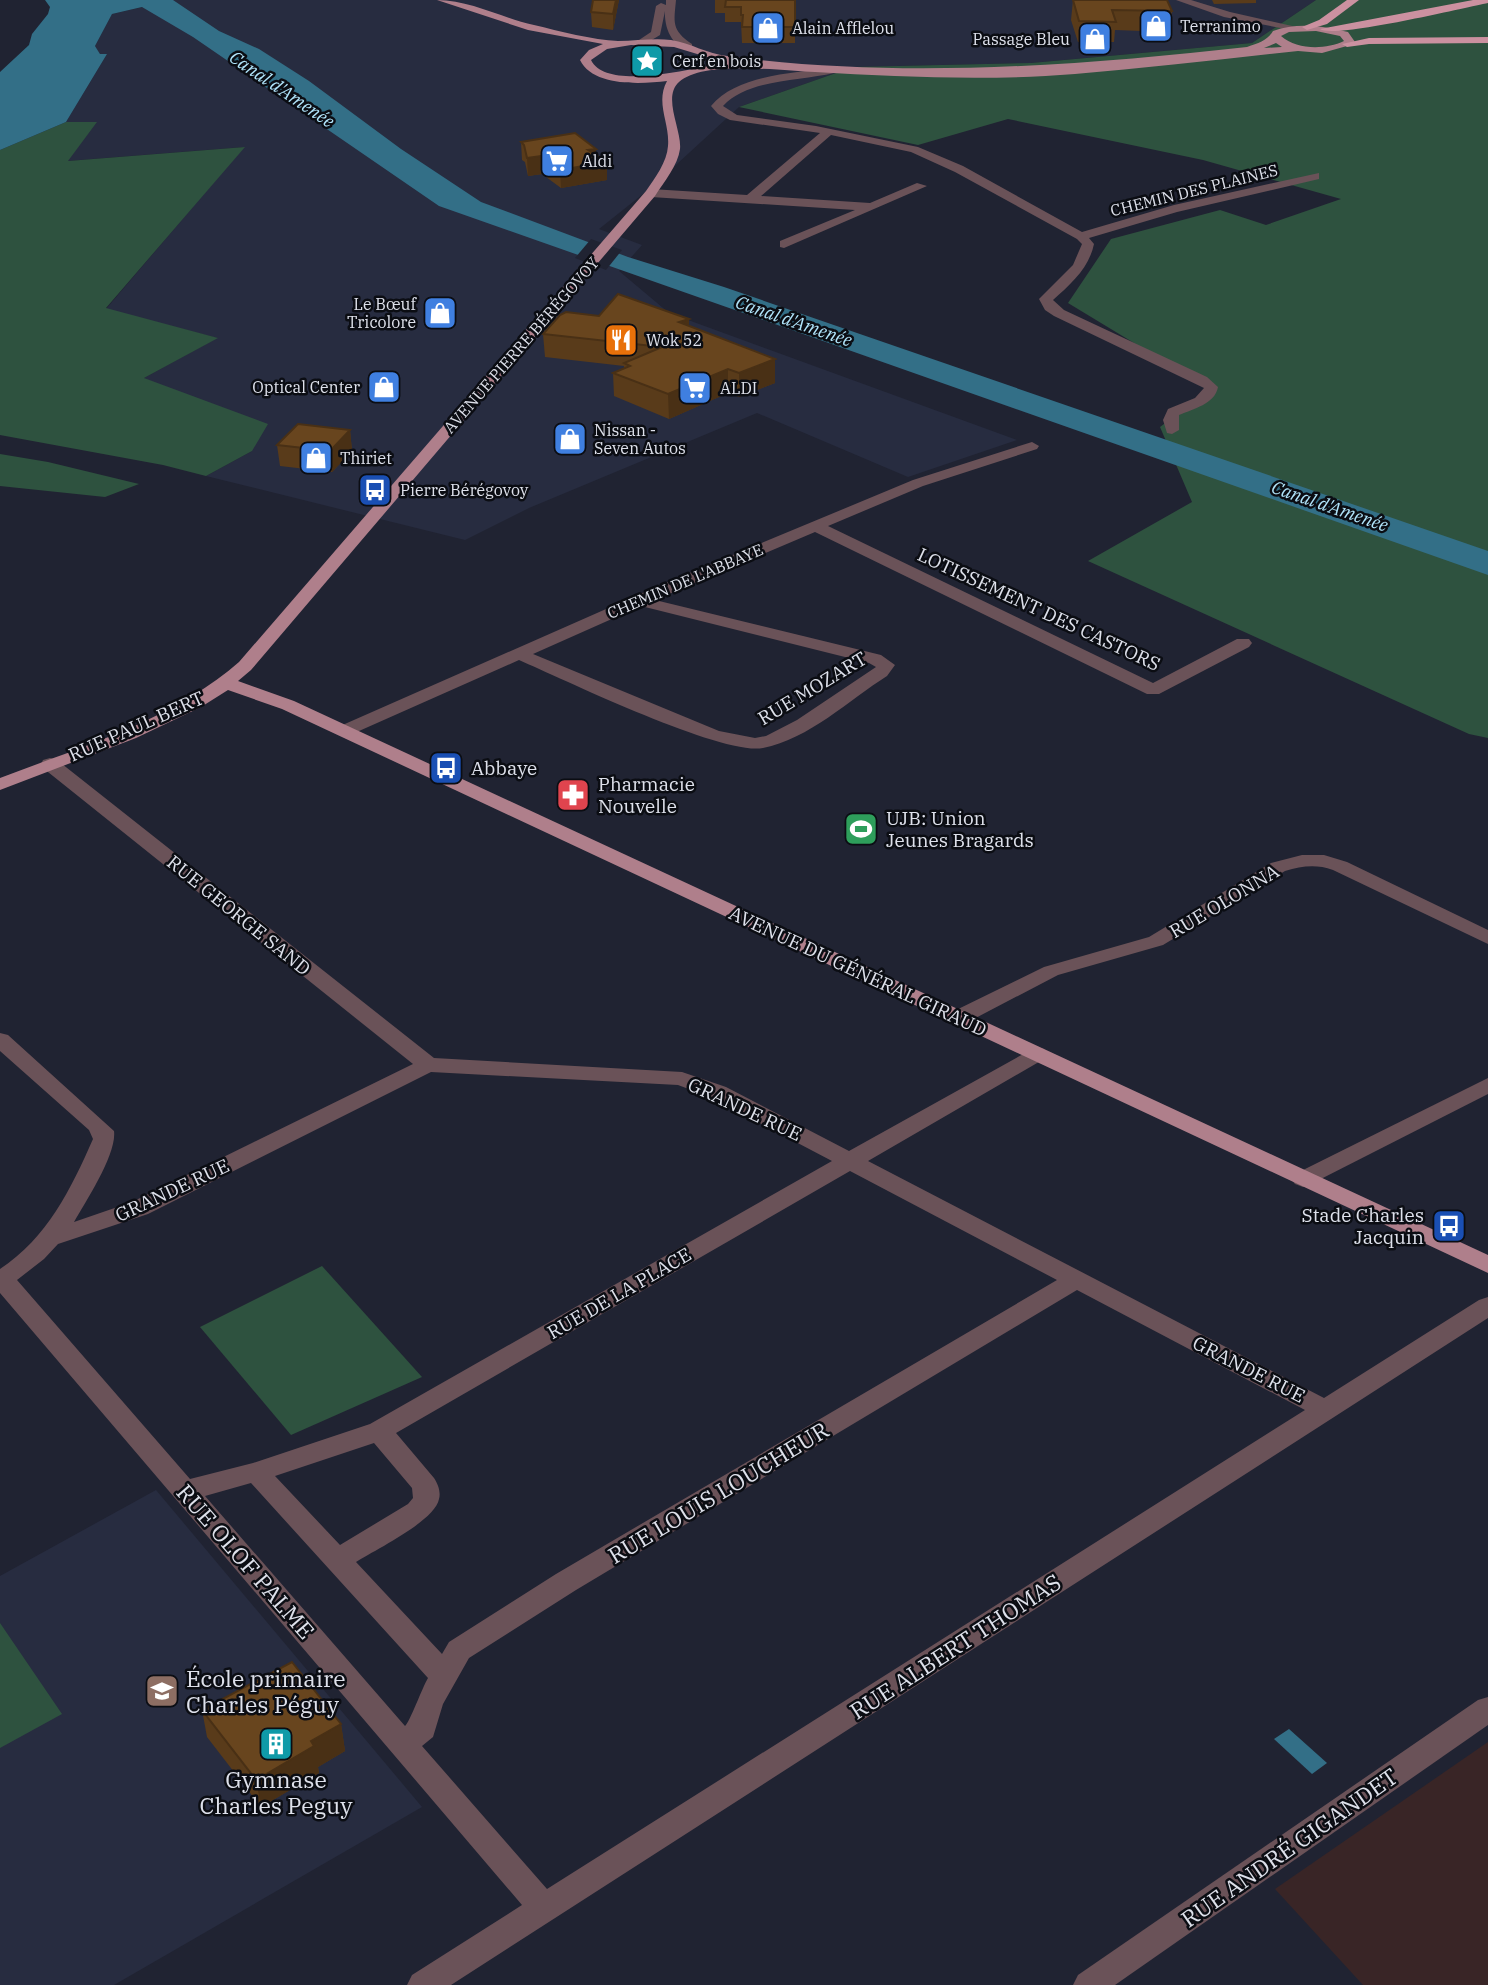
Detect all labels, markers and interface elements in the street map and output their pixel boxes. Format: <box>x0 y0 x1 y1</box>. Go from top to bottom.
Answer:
shop icon: Terranimo <box>1137 7 1175 45</box>
shop icon: Alain Afflelou <box>749 9 787 47</box>
place label: Terranimo <box>1180 16 1261 36</box>
place label: Alain Afflelou <box>792 18 894 38</box>
shop icon: Passage Bleu <box>1076 20 1114 58</box>
place label: Passage Bleu <box>972 29 1070 49</box>
place icon: Cerf en bois <box>628 42 666 80</box>
water label: Canal d'Amenée <box>225 45 339 133</box>
place label: Cerf en bois <box>672 51 761 71</box>
supermarket icon: Aldi <box>538 142 576 180</box>
place label: Aldi <box>582 151 612 171</box>
street label: CHEMIN DES PLAINES <box>1108 160 1280 220</box>
street label: AVENUE PIERRE BÉRÉGOVOY <box>438 252 603 437</box>
water label: Canal d'Amenée <box>733 290 855 352</box>
place label: Le Bœuf Tricolore <box>347 294 418 332</box>
shop icon: Le Bœuf Tricolore <box>421 294 459 332</box>
restaurant icon: Wok 52 <box>602 321 640 359</box>
place label: Wok 52 <box>646 330 702 350</box>
shop icon: Optical Center <box>365 368 403 406</box>
supermarket icon: ALDI <box>676 369 714 407</box>
place label: Optical Center <box>252 377 360 397</box>
place label: ALDI <box>720 378 757 398</box>
shop icon: Nissan - Seven Autos <box>551 420 589 458</box>
place label: Nissan - Seven Autos <box>594 420 686 458</box>
shop icon: Thiriet <box>297 439 335 477</box>
place label: Thiriet <box>340 448 392 468</box>
bus stop icon: Pierre Bérégovoy <box>356 471 394 509</box>
water label: Canal d'Amenée <box>1269 475 1391 537</box>
place label: Pierre Bérégovoy <box>400 480 529 500</box>
street label: CHEMIN DE L'ABBAYE <box>604 539 766 623</box>
street label: LOTISSEMENT DES CASTORS <box>914 542 1164 676</box>
street label: RUE MOZART <box>753 646 871 730</box>
street label: RUE PAUL BERT <box>64 685 208 767</box>
bus stop icon: Abbaye <box>427 749 465 787</box>
place label: Abbaye <box>471 756 537 780</box>
place label: Pharmacie Nouvelle <box>598 772 695 818</box>
pharmacy icon: Pharmacie Nouvelle <box>554 776 592 814</box>
place label: UJB: Union Jeunes Bragards <box>886 806 1034 852</box>
sports icon: UJB: Union Jeunes Bragards <box>842 810 880 848</box>
street label: RUE GEORGE SAND <box>162 850 316 980</box>
street label: RUE OLONNA <box>1165 859 1283 943</box>
street label: AVENUE DU GÉNÉRAL GIRAUD <box>725 901 991 1041</box>
street label: GRANDE RUE <box>684 1072 806 1146</box>
street label: GRANDE RUE <box>111 1153 233 1227</box>
place label: Stade Charles Jacquin <box>1301 1203 1424 1249</box>
bus stop icon: Stade Charles Jacquin <box>1430 1207 1468 1245</box>
street label: RUE DE LA PLACE <box>543 1242 695 1344</box>
street label: GRANDE RUE <box>1189 1330 1309 1408</box>
street label: RUE LOUIS LOUCHEUR <box>602 1414 834 1570</box>
street label: RUE OLOF PALME <box>170 1477 322 1645</box>
street label: RUE ALBERT THOMAS <box>844 1566 1066 1726</box>
place label: École primaire Charles Péguy <box>186 1663 345 1719</box>
school or university icon: École primaire Charles Péguy <box>143 1672 181 1710</box>
building icon: Gymnase Charles Peguy <box>257 1725 295 1763</box>
street label: RUE ANDRÉ GIGANDET <box>1175 1761 1403 1933</box>
place label: Gymnase Charles Peguy <box>199 1764 353 1820</box>

